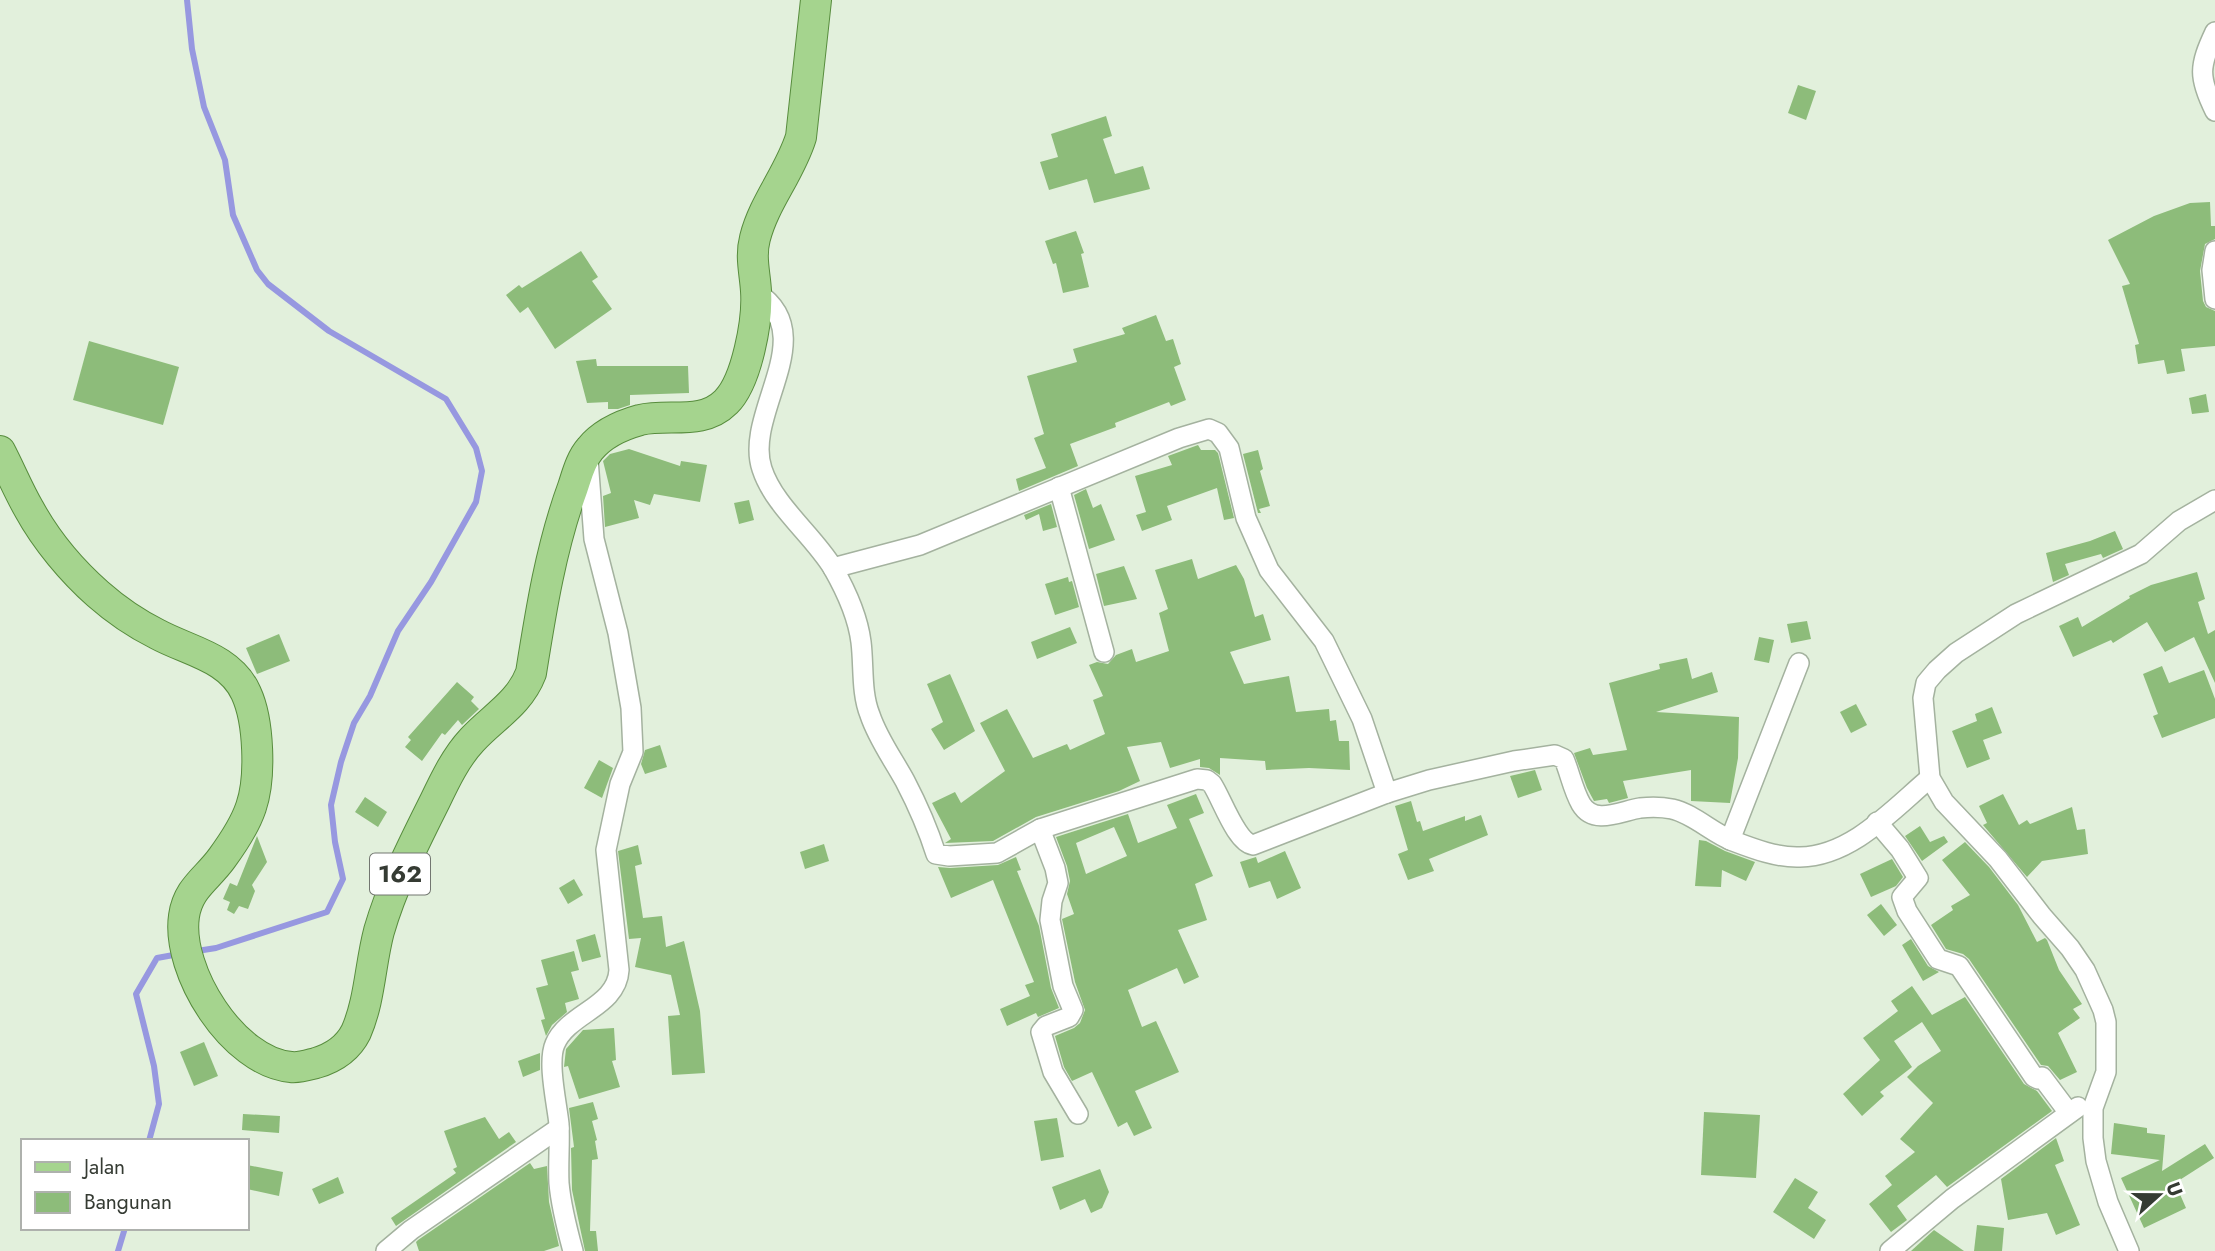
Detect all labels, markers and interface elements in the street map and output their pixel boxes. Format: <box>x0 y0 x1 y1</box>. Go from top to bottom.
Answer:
road number: 162 <box>370 854 430 894</box>
legend <box>21 1139 248 1230</box>
text: Jalan <box>81 1152 125 1182</box>
north arrow <box>2124 1160 2194 1230</box>
text: U <box>2159 1178 2189 1200</box>
text: Bangunan <box>84 1187 172 1217</box>

